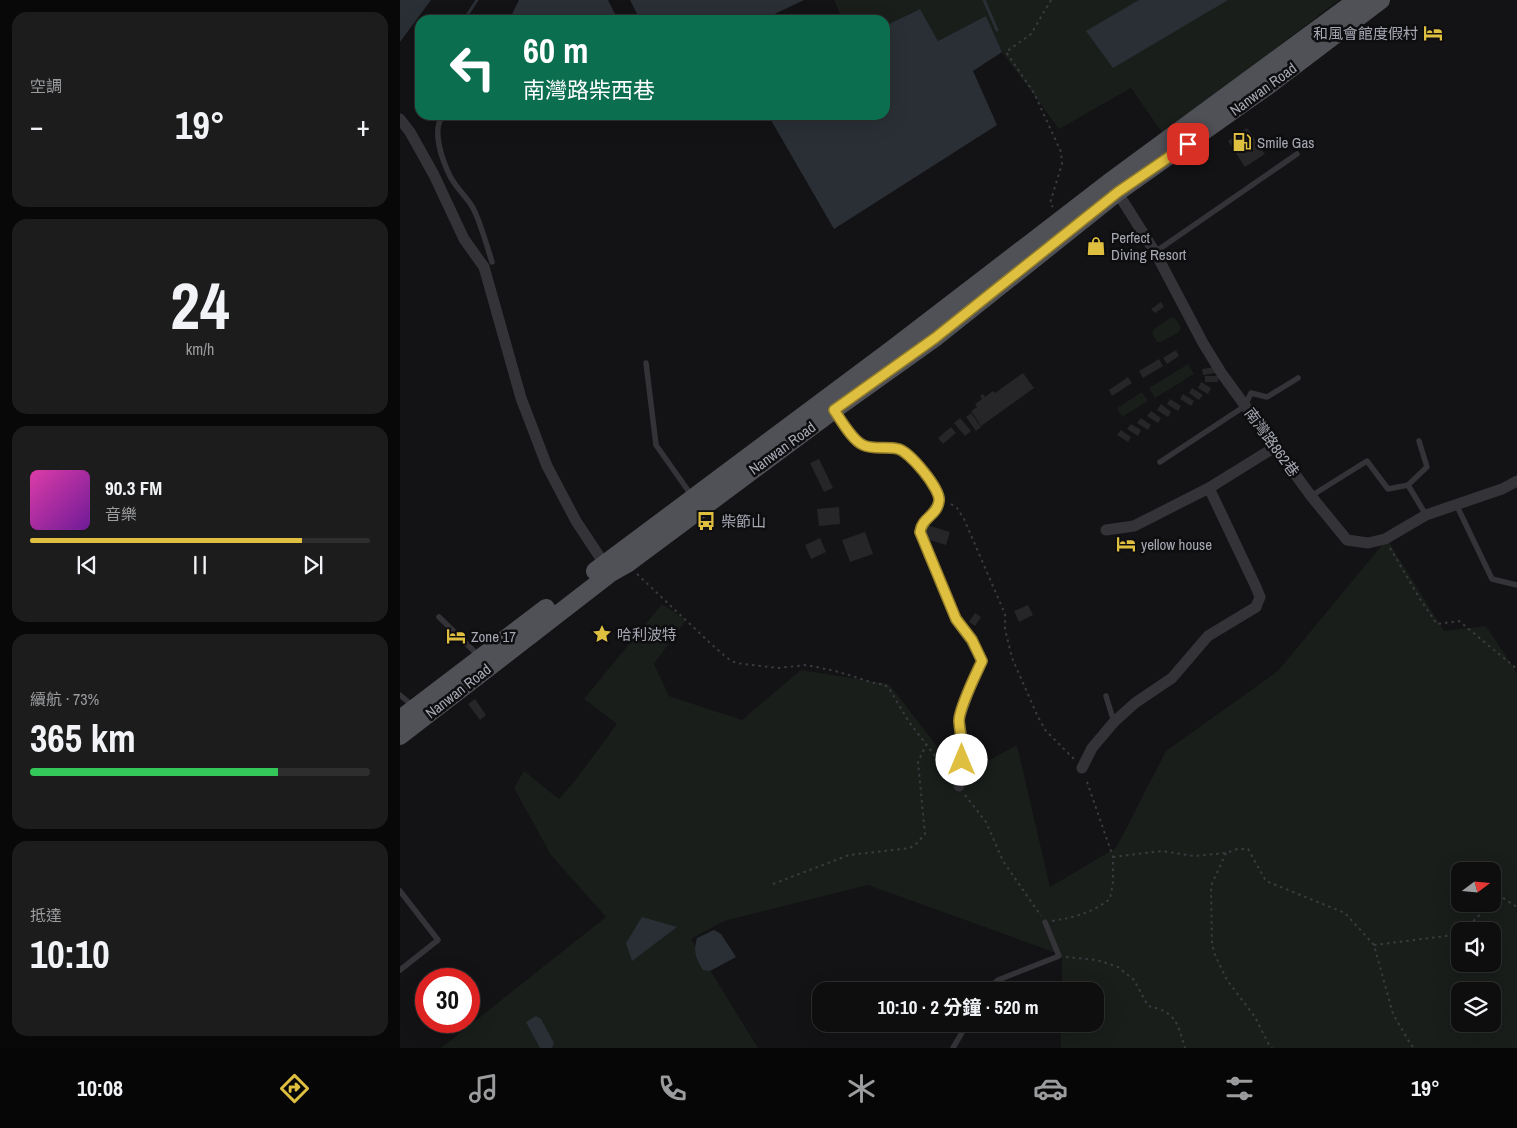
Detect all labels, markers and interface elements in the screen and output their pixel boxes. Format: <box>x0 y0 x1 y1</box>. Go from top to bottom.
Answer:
hotel icon: 和風會館度假村 <box>1422 22 1444 44</box>
place label: 和風會館度假村 <box>1313 23 1418 44</box>
text: 60 m <box>523 27 588 74</box>
icon: left <box>440 35 505 100</box>
street label: Nanwan Road <box>1225 58 1301 120</box>
text: 空調 <box>30 75 62 97</box>
text: 南灣路柴西巷 <box>523 75 655 105</box>
text: 19° <box>175 100 225 151</box>
text: − <box>30 107 43 145</box>
text: + <box>357 107 370 145</box>
pin <box>1167 123 1209 165</box>
icon: arrive <box>1174 130 1202 158</box>
fuel station icon: Smile Gas <box>1231 131 1253 153</box>
place label: Smile Gas <box>1257 132 1314 153</box>
place label: Perfect Diving Resort <box>1111 227 1187 265</box>
shop icon: Perfect Diving Resort <box>1085 235 1107 257</box>
text: 24 <box>170 262 230 349</box>
text: km/h <box>186 338 214 360</box>
street label: 南灣路862巷 <box>1240 403 1304 481</box>
street label: Nanwan Road <box>744 417 820 479</box>
text: 90.3 FM <box>105 475 162 501</box>
text: 音樂 <box>105 503 137 525</box>
bus stop icon: 柴節山 <box>695 510 717 532</box>
place label: 柴節山 <box>721 511 766 532</box>
hotel icon: yellow house <box>1115 533 1137 555</box>
place label: yellow house <box>1141 534 1212 555</box>
icon: previous <box>73 551 101 579</box>
icon: pause <box>186 551 214 579</box>
icon: next <box>299 551 327 579</box>
place icon: 哈利波特 <box>591 623 613 645</box>
place label: 哈利波特 <box>617 624 677 645</box>
hotel icon: Zone 17 <box>445 625 467 647</box>
place label: Zone 17 <box>471 626 516 647</box>
street label: Nanwan Road <box>421 659 495 723</box>
text: 續航 · 73% <box>30 688 99 710</box>
text: 365 km <box>30 713 136 764</box>
position arrow <box>935 733 987 785</box>
north arrow <box>1451 862 1501 912</box>
map controls <box>1451 862 1501 1032</box>
text: 抵達 <box>30 904 62 926</box>
button: sound <box>1451 922 1501 972</box>
text: 10:10 <box>30 929 110 980</box>
speed limit sign: 30 <box>415 968 480 1033</box>
button: layers <box>1451 982 1501 1032</box>
text: 10:10 · 2 分鐘 · 520 m <box>877 994 1039 1020</box>
icon: directions <box>277 1071 312 1106</box>
icon: music <box>466 1071 501 1106</box>
icon: phone <box>655 1071 690 1106</box>
icon: climate <box>844 1071 879 1106</box>
icon: car <box>1033 1071 1068 1106</box>
icon: filters <box>1222 1071 1257 1106</box>
text: 10:08 <box>77 1073 123 1103</box>
text: 19° <box>1411 1073 1440 1103</box>

